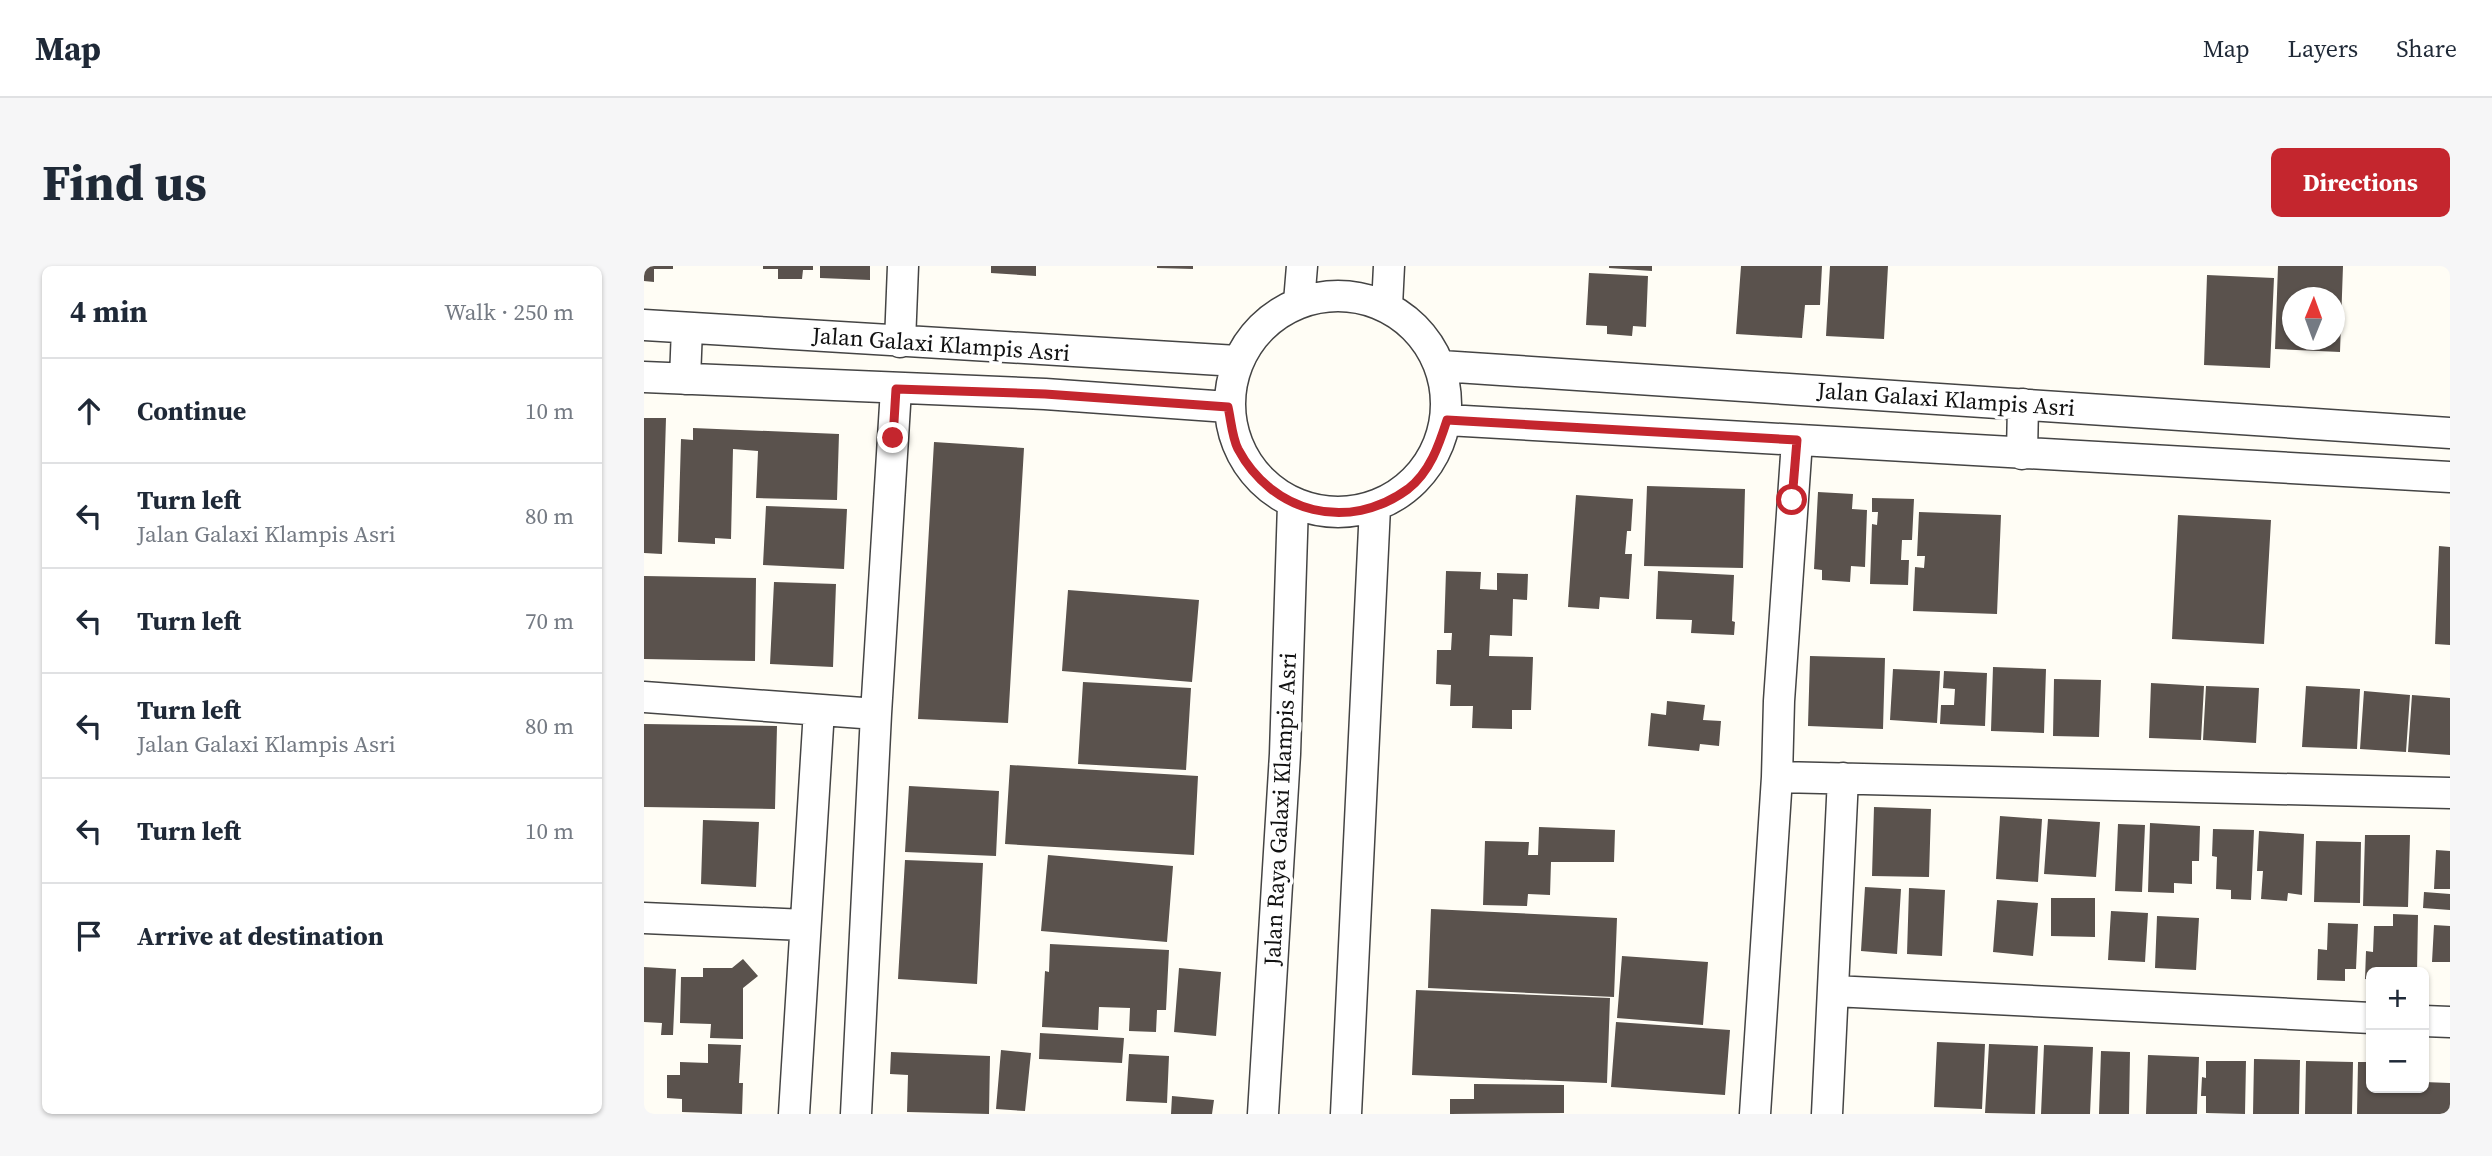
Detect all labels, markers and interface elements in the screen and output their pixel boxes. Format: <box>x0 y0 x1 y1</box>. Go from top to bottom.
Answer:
text: Map <box>35 26 101 71</box>
text: Map <box>2203 32 2250 65</box>
text: Layers <box>2288 32 2358 65</box>
text: Share <box>2396 32 2457 65</box>
button: Directions <box>2271 148 2450 217</box>
text: Find us <box>42 149 207 216</box>
north arrow <box>2282 287 2345 350</box>
text: 4 min <box>70 291 148 332</box>
text: Walk · 250 m <box>444 296 574 328</box>
street label: Jalan Galaxi Klampis Asri <box>810 319 1071 369</box>
street label: Jalan Galaxi Klampis Asri <box>1815 374 2076 424</box>
icon: ahead <box>70 392 108 430</box>
text: Continue <box>137 393 246 429</box>
text: 10 m <box>525 395 574 427</box>
route end <box>877 422 908 453</box>
text: Turn left <box>137 482 241 518</box>
route start <box>1776 484 1807 515</box>
icon: left <box>70 497 108 535</box>
text: 80 m <box>525 500 574 532</box>
text: Jalan Galaxi Klampis Asri <box>137 518 396 550</box>
icon: left <box>70 602 108 640</box>
text: Turn left <box>137 603 241 639</box>
text: 70 m <box>525 605 574 637</box>
street label: Jalan Raya Galaxi Klampis Asri <box>1256 651 1304 967</box>
text: Turn left <box>137 692 241 728</box>
icon: left <box>70 707 108 745</box>
text: 80 m <box>525 710 574 742</box>
text: Jalan Galaxi Klampis Asri <box>137 728 396 760</box>
icon: left <box>70 812 108 850</box>
text: Turn left <box>137 813 241 849</box>
text: 10 m <box>525 815 574 847</box>
icon: arrive <box>70 917 108 955</box>
text: Arrive at destination <box>137 918 384 954</box>
map controls <box>2366 967 2429 1093</box>
button: + <box>2366 967 2429 1030</box>
button: − <box>2366 1030 2429 1093</box>

